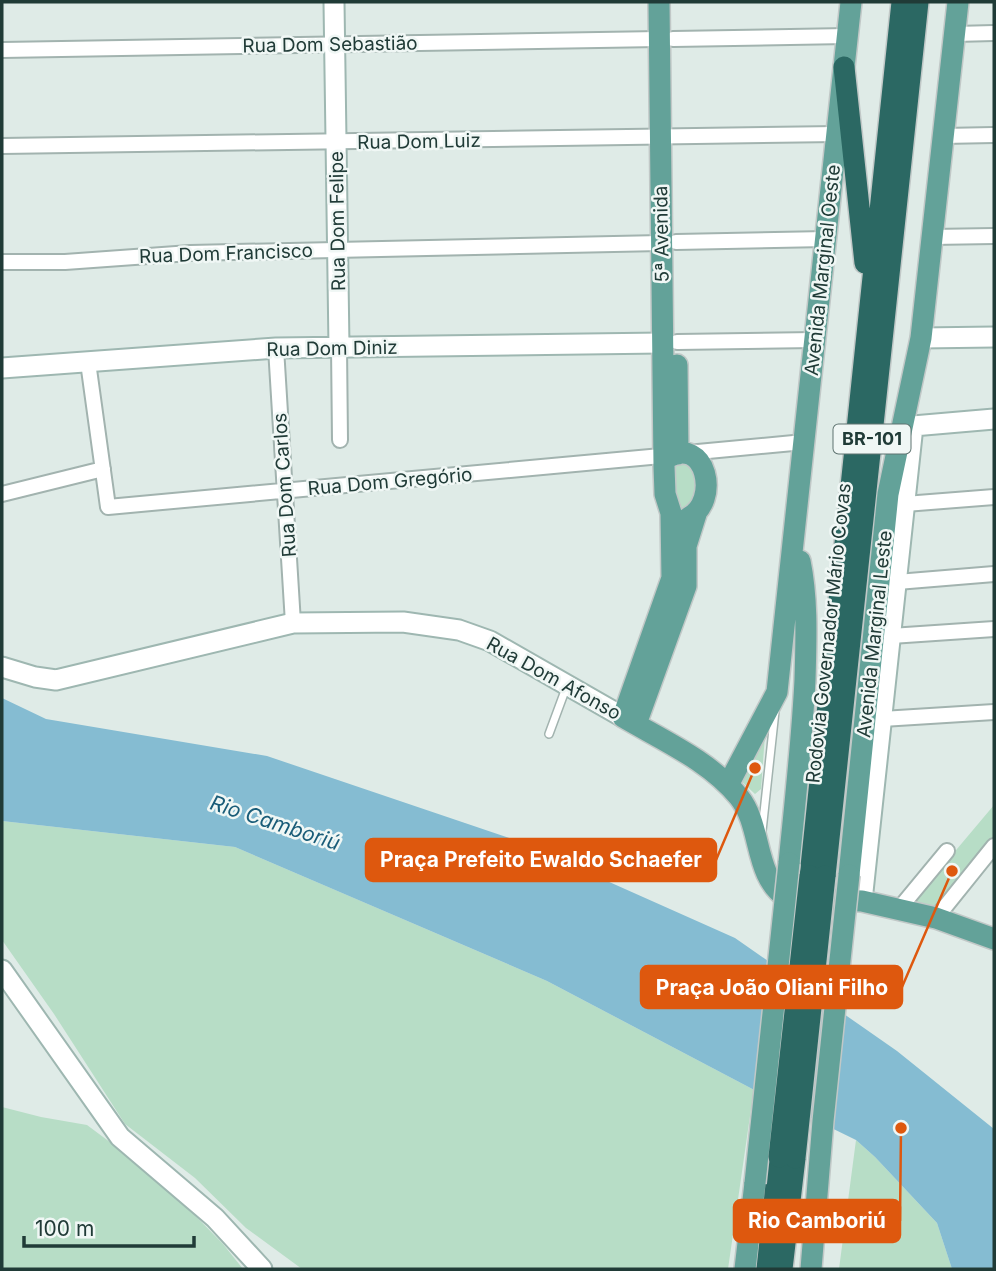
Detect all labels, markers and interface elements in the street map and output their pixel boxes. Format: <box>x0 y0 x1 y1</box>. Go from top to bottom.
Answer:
street label: Rua Dom Sebastião <box>242 31 418 58</box>
street label: Rua Dom Luiz <box>357 129 481 154</box>
street label: Rua Dom Felipe <box>325 151 350 291</box>
street label: Avenida Marginal Oeste <box>800 163 845 377</box>
street label: 5ª Avenida <box>649 185 674 283</box>
street label: Rua Dom Francisco <box>139 239 313 268</box>
street label: Rua Dom Diniz <box>266 336 398 361</box>
street label: Rua Dom Carlos <box>268 412 301 558</box>
road number: BR-101 <box>834 424 910 454</box>
street label: Rua Dom Gregório <box>307 463 473 500</box>
street label: Rodovia Governador Mário Covas <box>801 482 856 784</box>
street label: Avenida Marginal Leste <box>852 529 897 739</box>
street label: Rua Dom Afonso <box>482 632 625 725</box>
water label: Rio Camboriú <box>207 790 343 855</box>
callout: Praça Prefeito Ewaldo Schaefer <box>366 839 716 881</box>
text: Praça Prefeito Ewaldo Schaefer <box>380 847 702 872</box>
callout: Praça João Oliani Filho <box>641 966 902 1008</box>
text: Praça João Oliani Filho <box>656 975 888 1000</box>
callout: Rio Camboriú <box>734 1200 900 1242</box>
scale bar <box>24 1204 194 1248</box>
text: Rio Camboriú <box>748 1208 886 1233</box>
text: 100 m <box>35 1216 94 1241</box>

